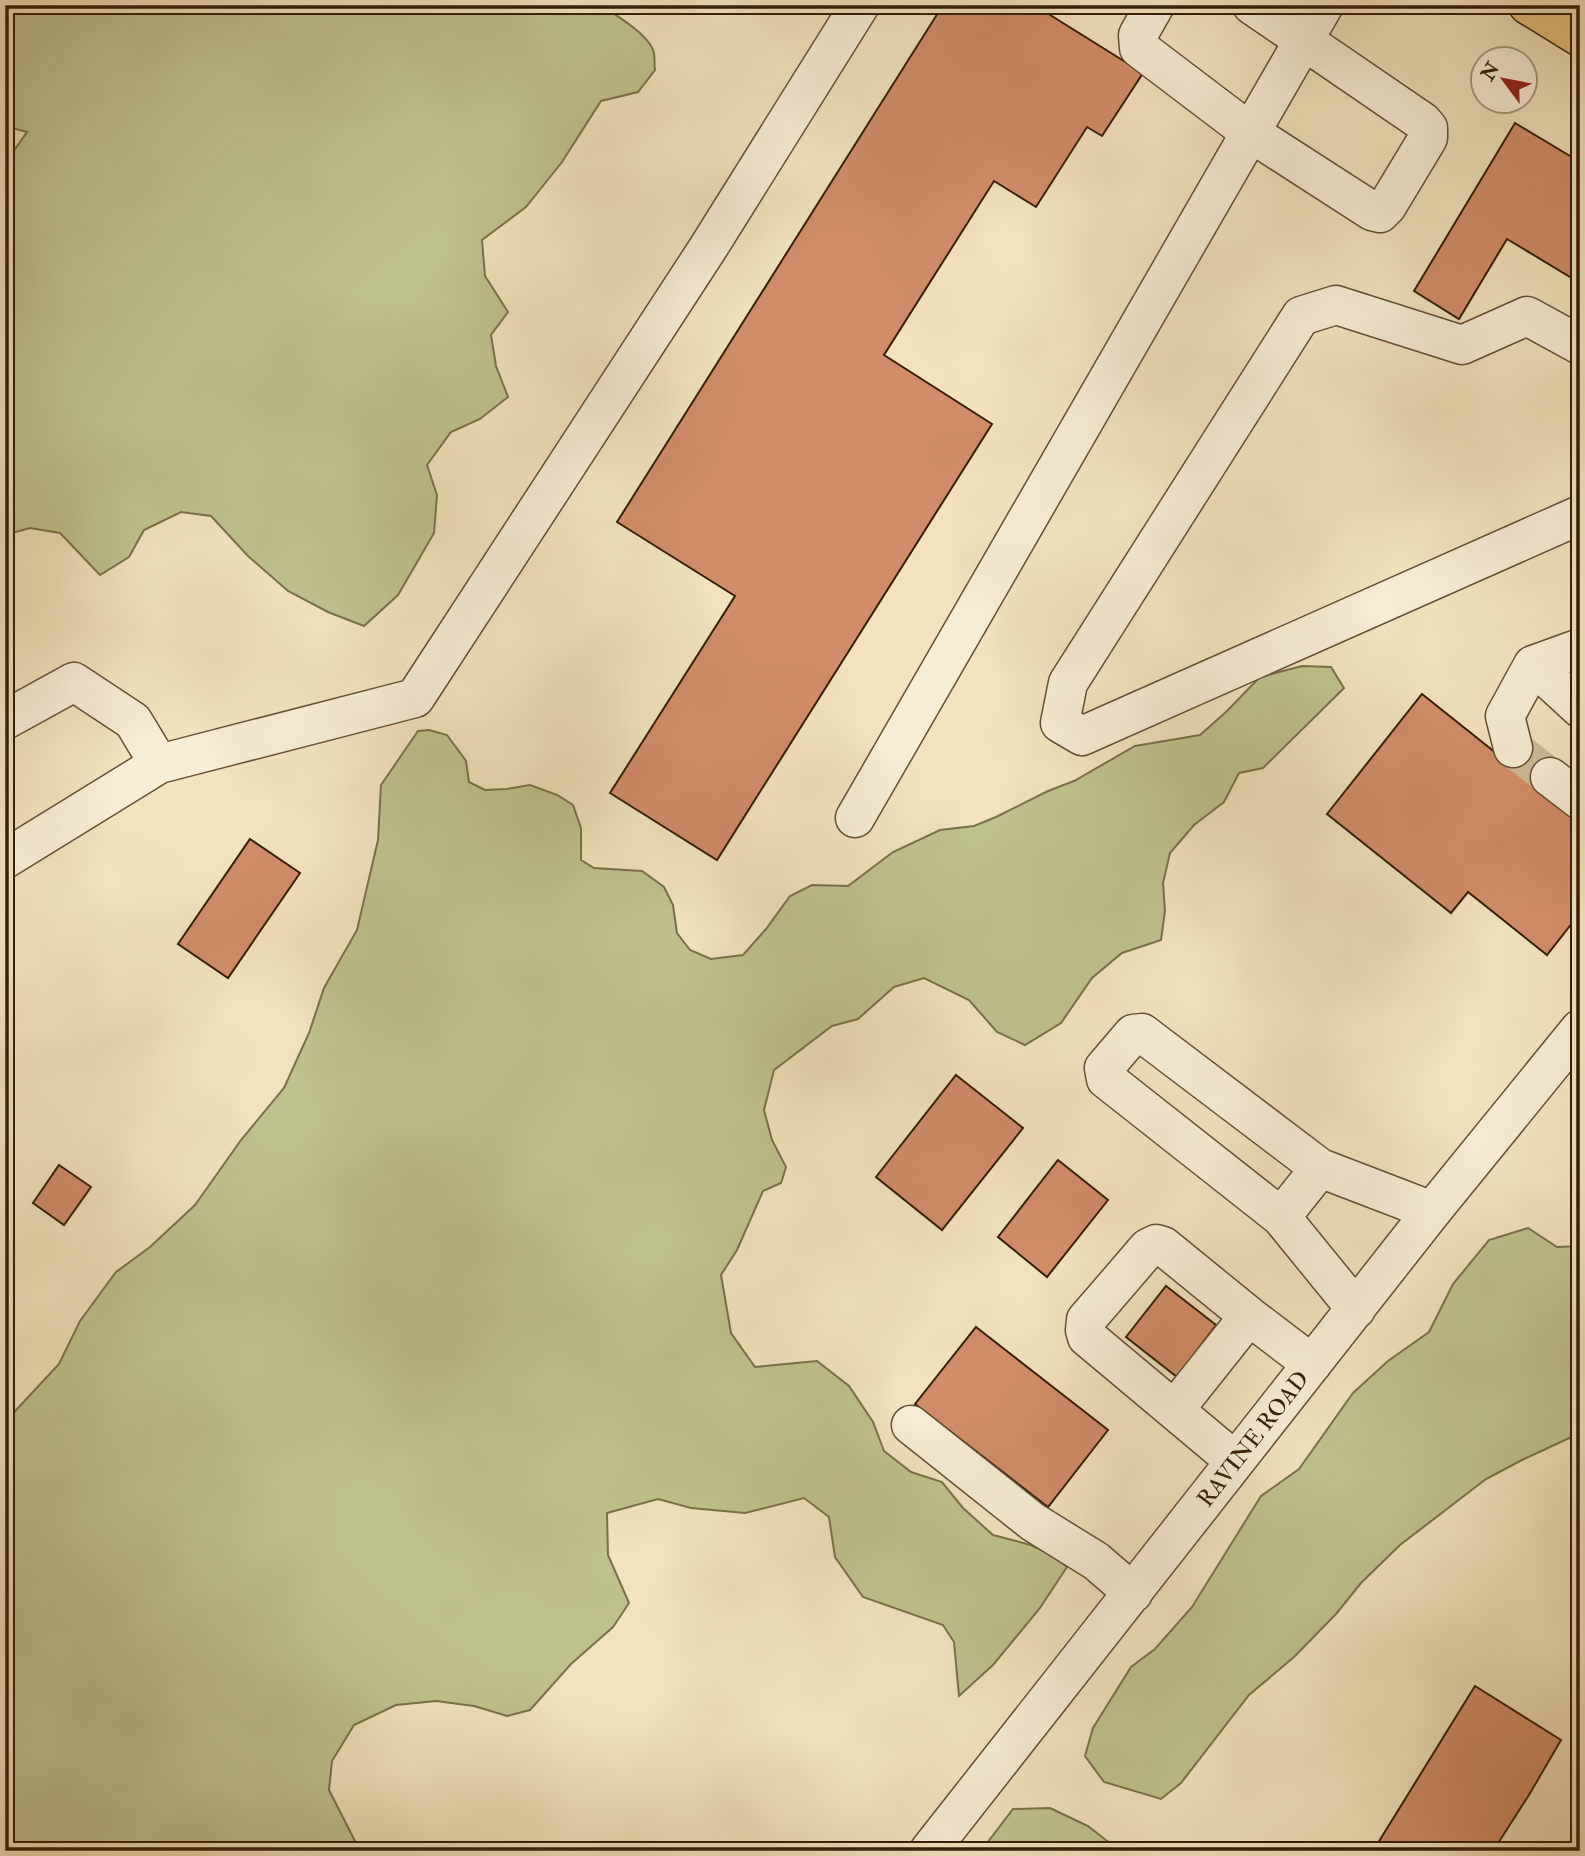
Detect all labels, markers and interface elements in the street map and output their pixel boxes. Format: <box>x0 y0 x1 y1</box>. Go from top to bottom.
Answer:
north arrow <box>1470 46 1540 116</box>
text: N <box>1475 57 1506 86</box>
street label: RAVINE ROAD <box>1191 1365 1315 1513</box>

